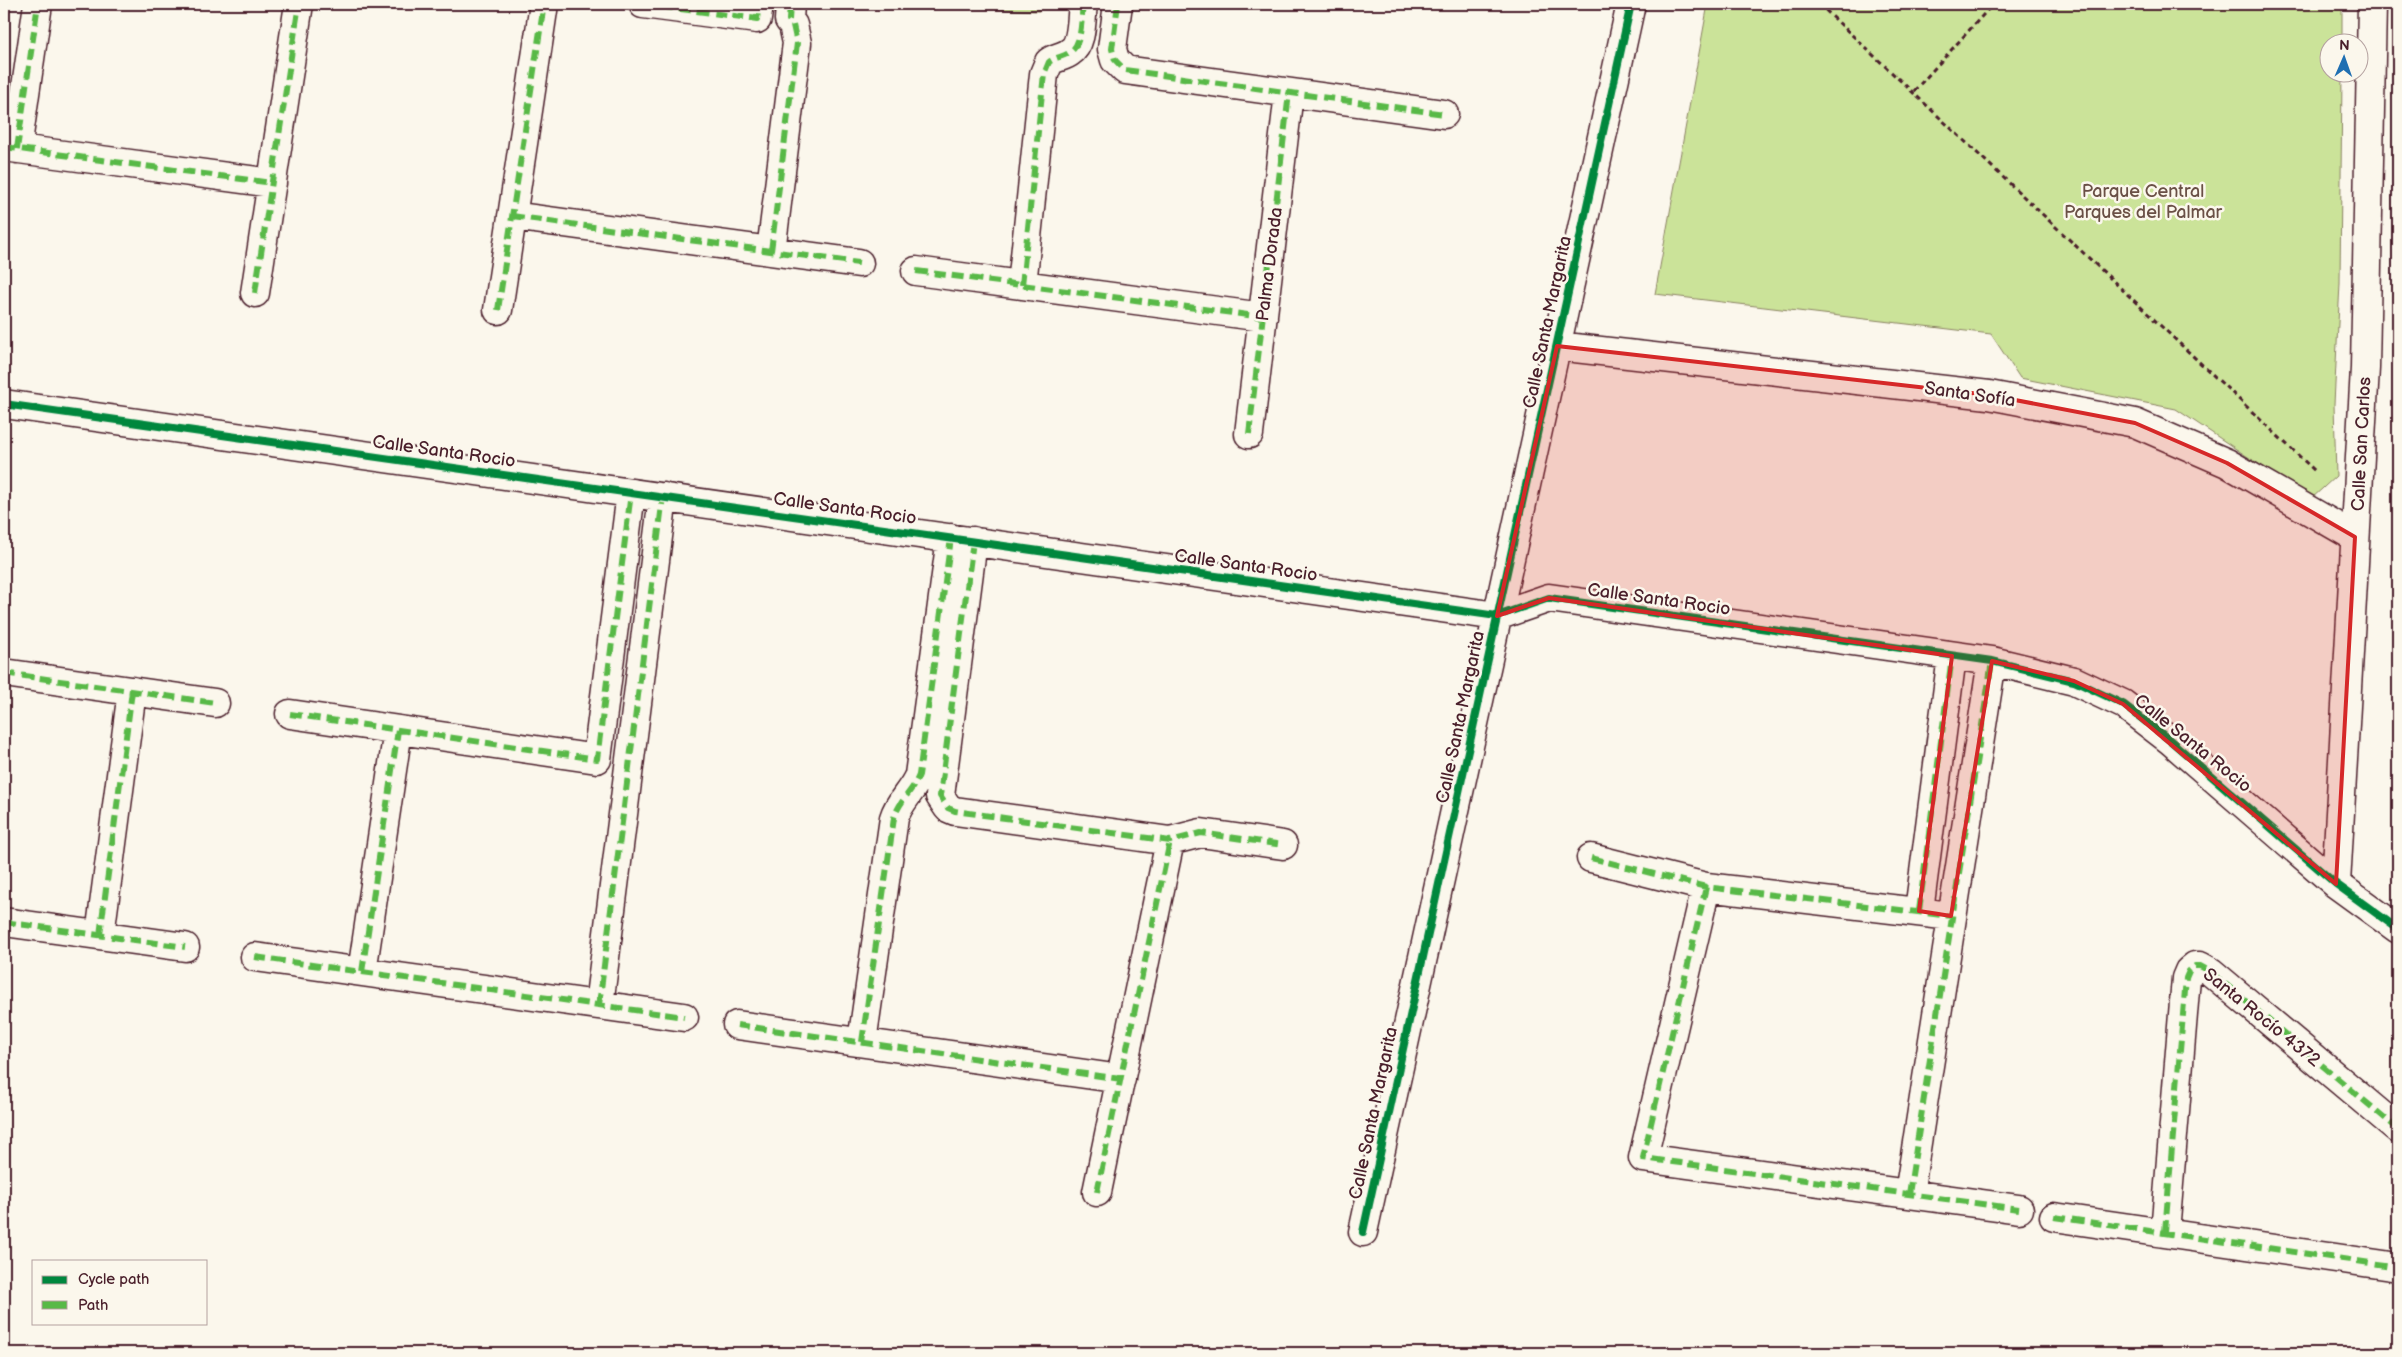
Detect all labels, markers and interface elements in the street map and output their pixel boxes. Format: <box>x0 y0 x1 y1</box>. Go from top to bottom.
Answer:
north arrow <box>2320 32 2370 82</box>
text: N <box>2339 37 2350 54</box>
park label: Parque Central Parques del Palmar <box>2064 181 2223 223</box>
street label: Palma Dorada <box>1252 206 1287 322</box>
street label: Calle Santa Margarita <box>1519 234 1576 410</box>
street label: Calle San Carlos <box>2347 376 2376 512</box>
street label: Santa Sofía <box>1923 378 2017 411</box>
street label: Calle Santa Rocio <box>371 431 517 472</box>
street label: Calle Santa Rocio <box>772 488 918 529</box>
street label: Calle Santa Rocio <box>1173 545 1319 586</box>
street label: Calle Santa Rocio <box>1586 579 1732 620</box>
street label: Calle Santa Margarita <box>1432 629 1489 805</box>
street label: Calle Santa Rocio <box>2130 690 2255 797</box>
street label: Santa Rocío 4372 <box>2199 964 2325 1071</box>
street label: Calle Santa Margarita <box>1345 1025 1402 1201</box>
legend <box>32 1260 208 1324</box>
text: Cycle path <box>78 1270 149 1289</box>
text: Path <box>78 1296 108 1315</box>

